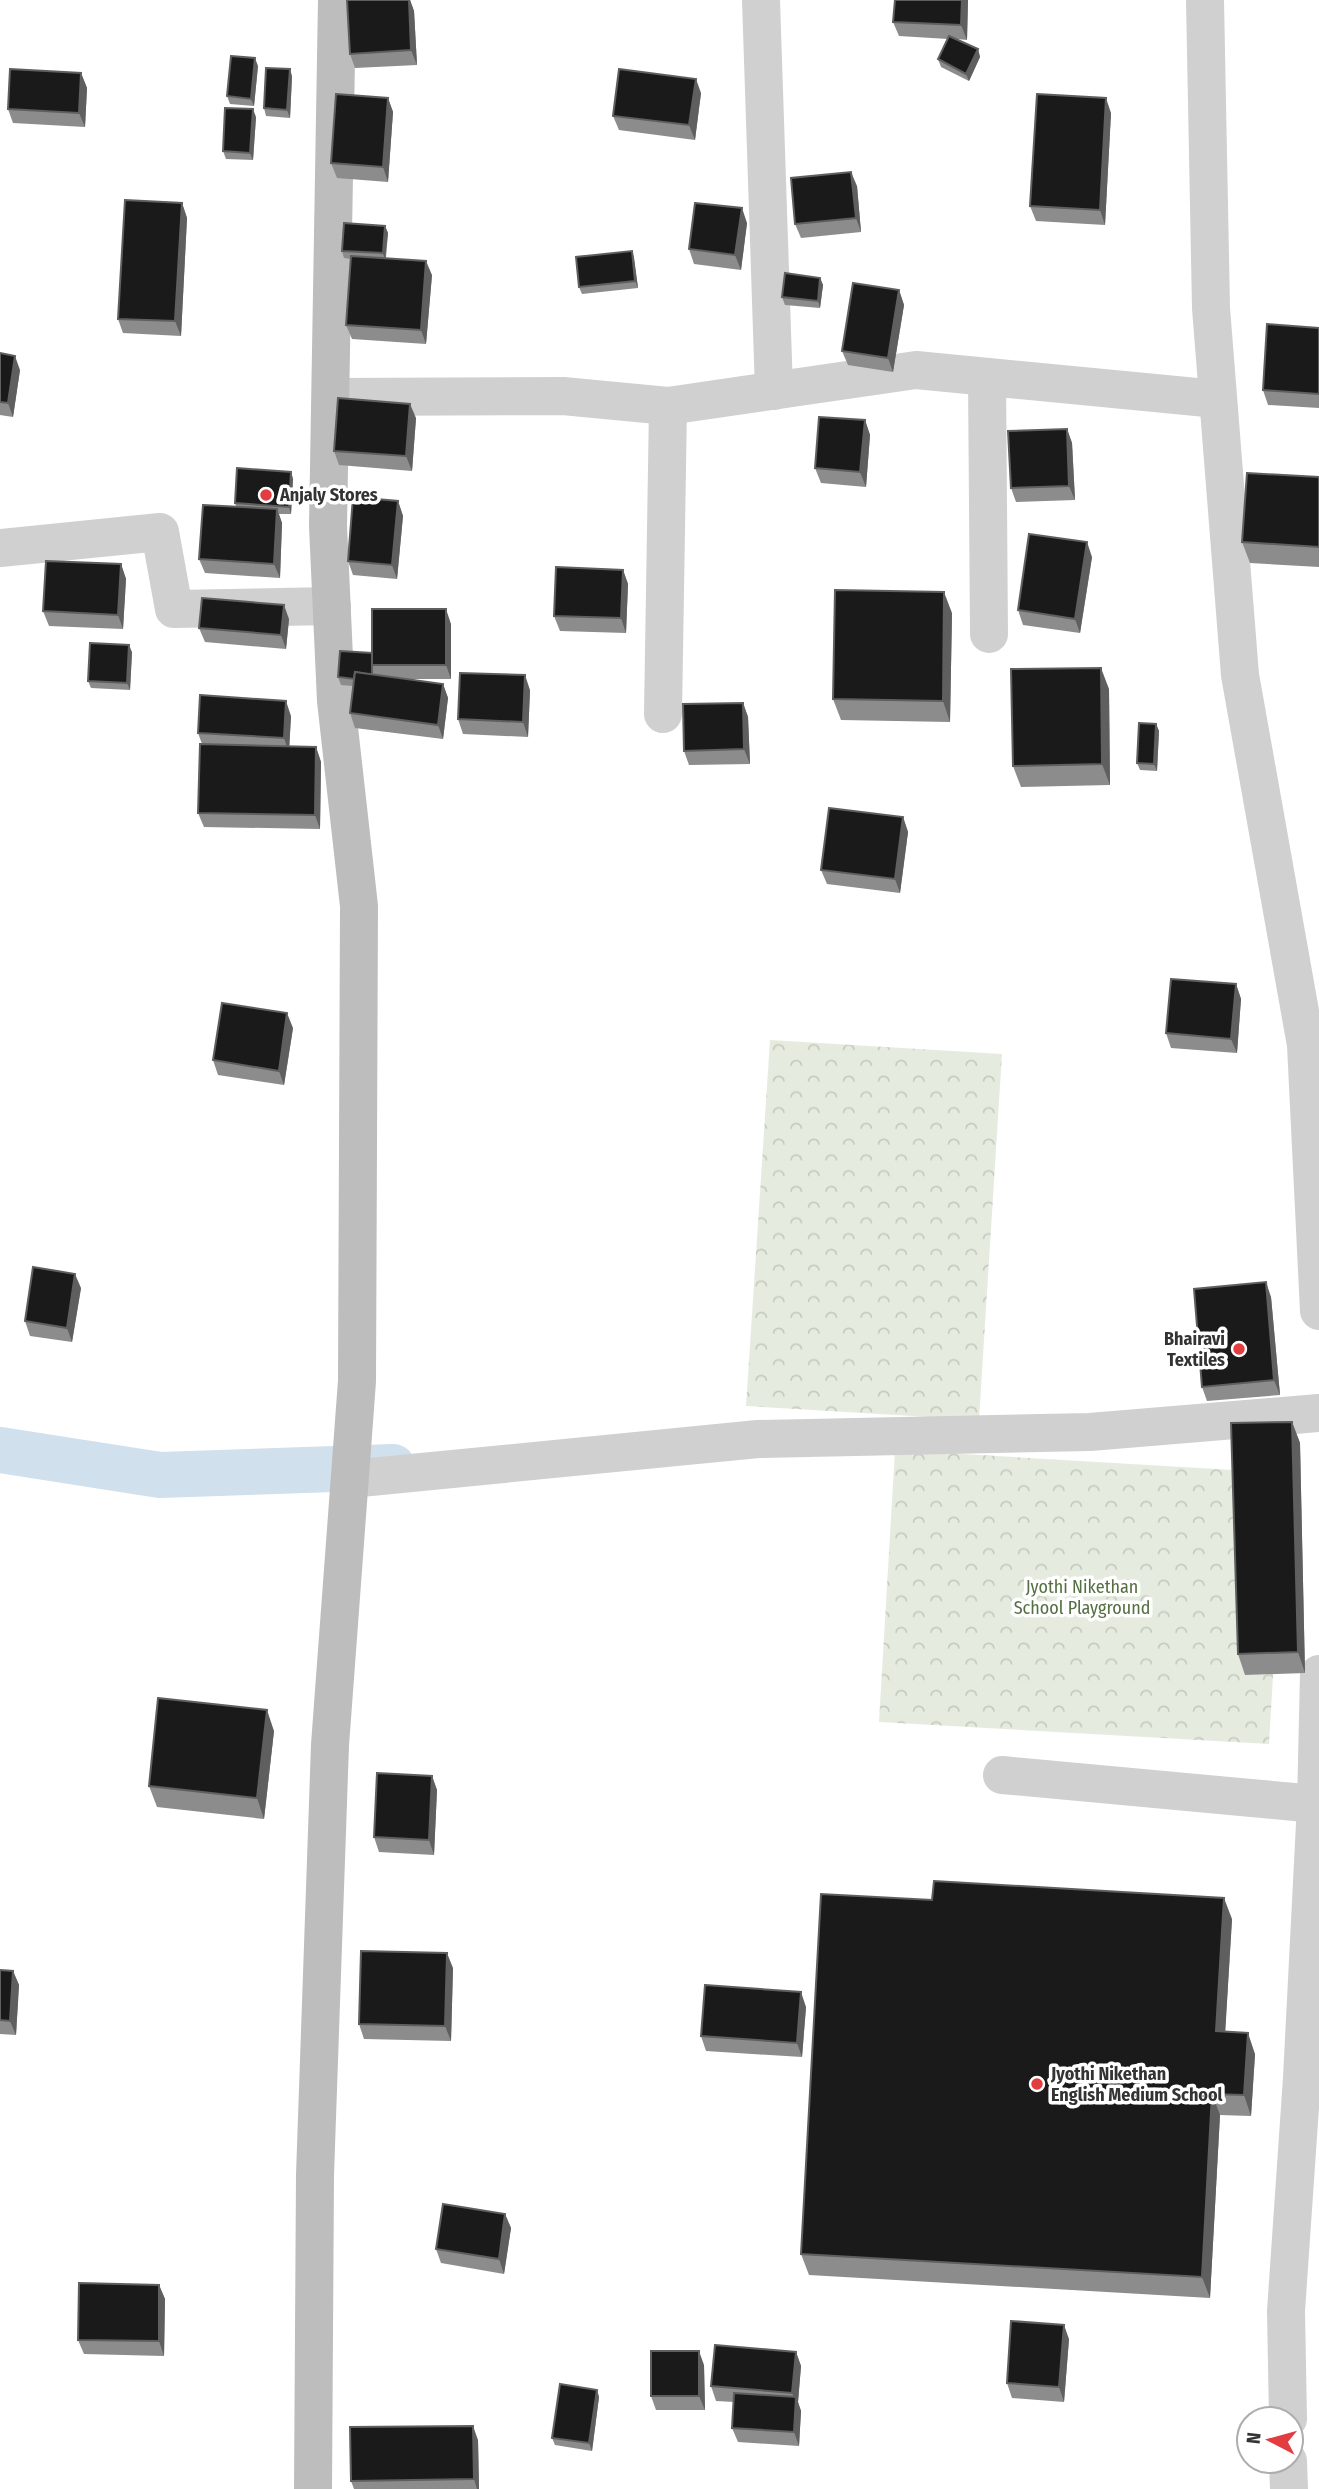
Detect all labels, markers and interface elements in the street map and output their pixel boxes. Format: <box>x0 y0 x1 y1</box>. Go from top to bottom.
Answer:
place label: Anjaly Stores <box>279 484 378 506</box>
marker: Anjaly Stores <box>258 487 274 503</box>
place label: Bhairavi Textiles <box>1164 1328 1225 1371</box>
marker: Bhairavi Textiles <box>1231 1341 1247 1357</box>
park label: Jyothi Nikethan School Playground <box>1014 1576 1150 1619</box>
place label: Jyothi Nikethan English Medium School <box>1050 2063 1223 2106</box>
marker: Jyothi Nikethan English Medium School <box>1029 2076 1045 2092</box>
north arrow <box>1235 2405 1305 2475</box>
text: N <box>1242 2431 1266 2445</box>

